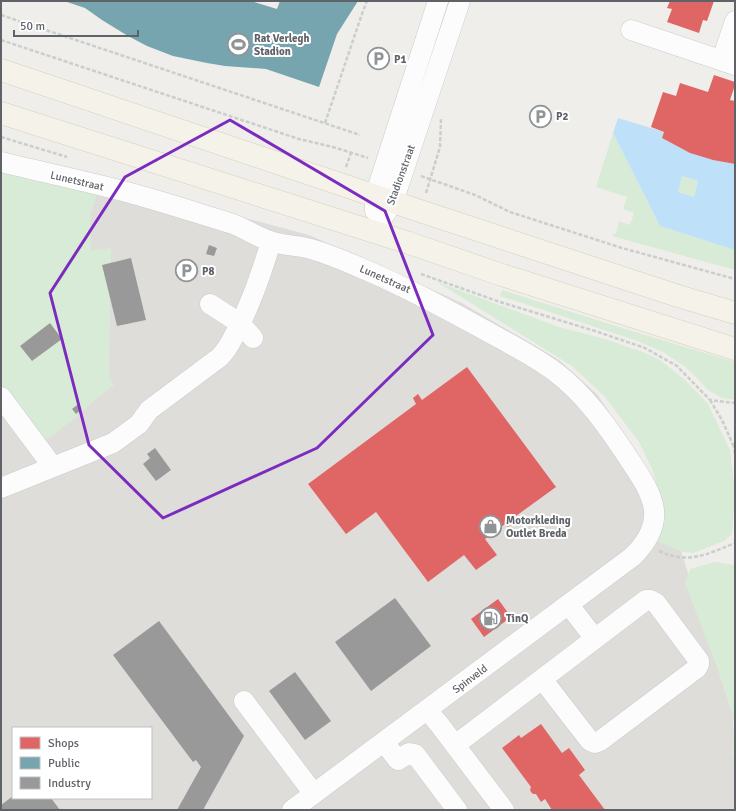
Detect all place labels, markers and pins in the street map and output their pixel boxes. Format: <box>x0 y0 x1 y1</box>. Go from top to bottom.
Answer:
sports icon: Rat Verlegh Stadion <box>226 31 252 57</box>
place label: Rat Verlegh Stadion <box>254 32 309 58</box>
parking icon: P1 <box>365 46 391 72</box>
place label: P1 <box>394 53 406 66</box>
parking icon: P2 <box>527 103 553 129</box>
place label: P2 <box>556 110 568 123</box>
parking icon: P8 <box>173 258 199 284</box>
place label: P8 <box>202 265 214 278</box>
shop icon: Motorkleding Outlet Breda <box>478 513 504 539</box>
place label: Motorkleding Outlet Breda <box>506 514 571 540</box>
fuel station icon: TinQ <box>478 605 504 631</box>
place label: TinQ <box>506 612 529 625</box>

